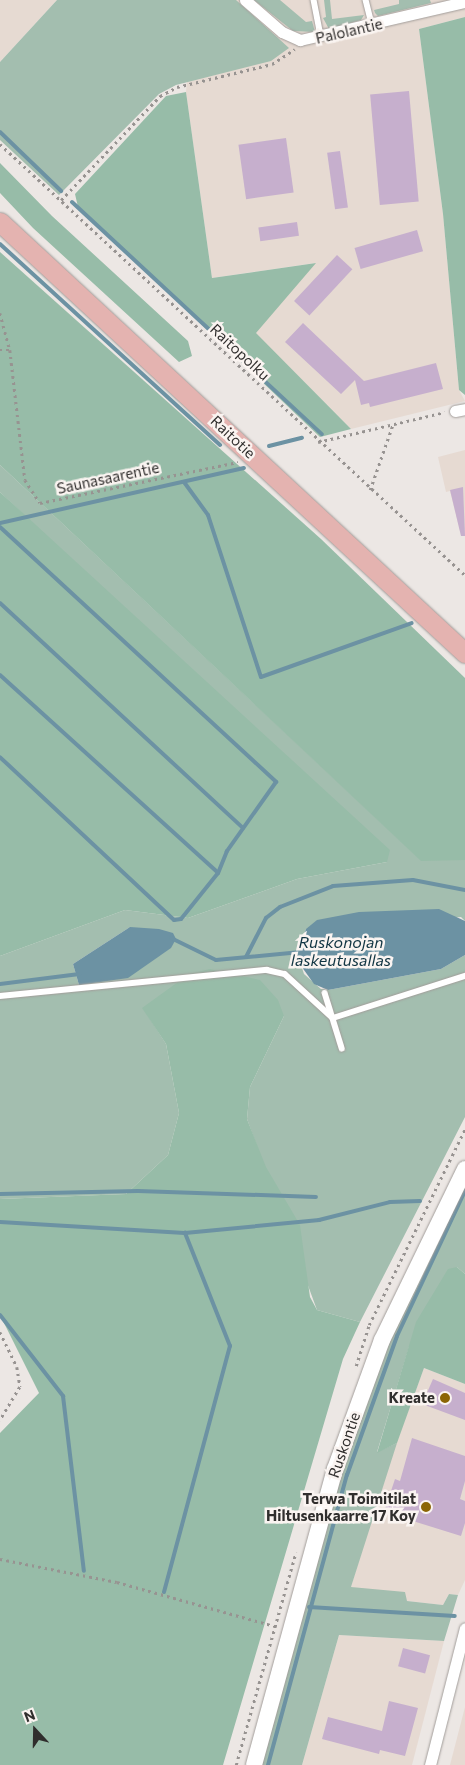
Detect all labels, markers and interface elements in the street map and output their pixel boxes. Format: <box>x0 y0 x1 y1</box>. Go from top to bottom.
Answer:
street label: Palolantie <box>314 15 384 47</box>
street label: Raitopolku <box>206 320 274 384</box>
street label: Raitotie <box>207 412 259 462</box>
street label: Saunasaarentie <box>55 458 161 498</box>
water label: Ruskonojan laskeutusallas <box>291 932 391 970</box>
place label: Kreate <box>389 1389 435 1407</box>
marker: Kreate <box>439 1392 451 1404</box>
street label: Ruskontie <box>324 1410 364 1480</box>
place label: Terwa Toimitilat Hiltusenkaarre 17 Koy <box>266 1489 416 1524</box>
marker: Terwa Toimitilat Hiltusenkaarre 17 Koy <box>420 1501 432 1513</box>
north arrow <box>10 1705 60 1755</box>
text: N <box>21 1706 37 1725</box>

